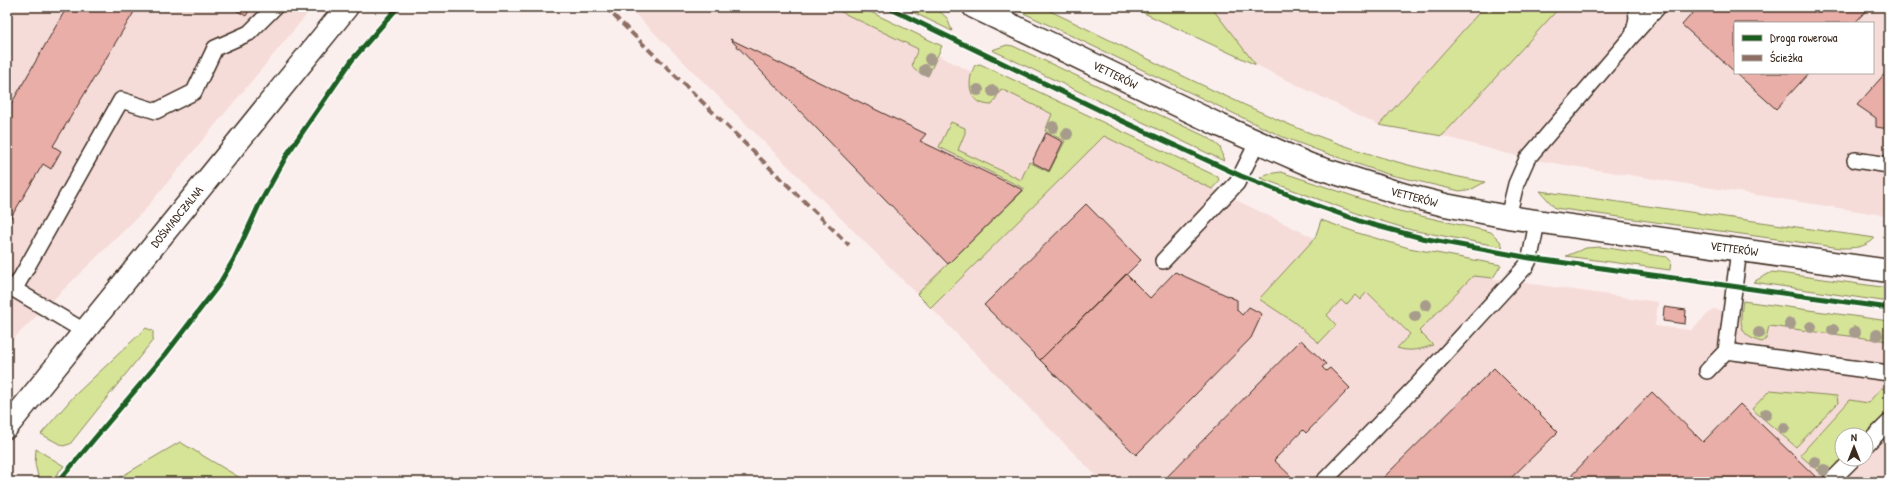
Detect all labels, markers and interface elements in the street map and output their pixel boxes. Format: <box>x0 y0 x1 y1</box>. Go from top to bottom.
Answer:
legend <box>1734 22 1874 74</box>
text: Droga rowerowa <box>1770 29 1838 46</box>
text: Ścieżka <box>1770 49 1803 66</box>
street label: VETTERÓW <box>1090 56 1141 93</box>
street label: DOŚWIADCZALNA <box>146 182 207 251</box>
street label: VETTERÓW <box>1389 182 1440 211</box>
street label: VETTERÓW <box>1709 237 1760 260</box>
north arrow <box>1834 427 1874 467</box>
text: N <box>1851 430 1857 444</box>

